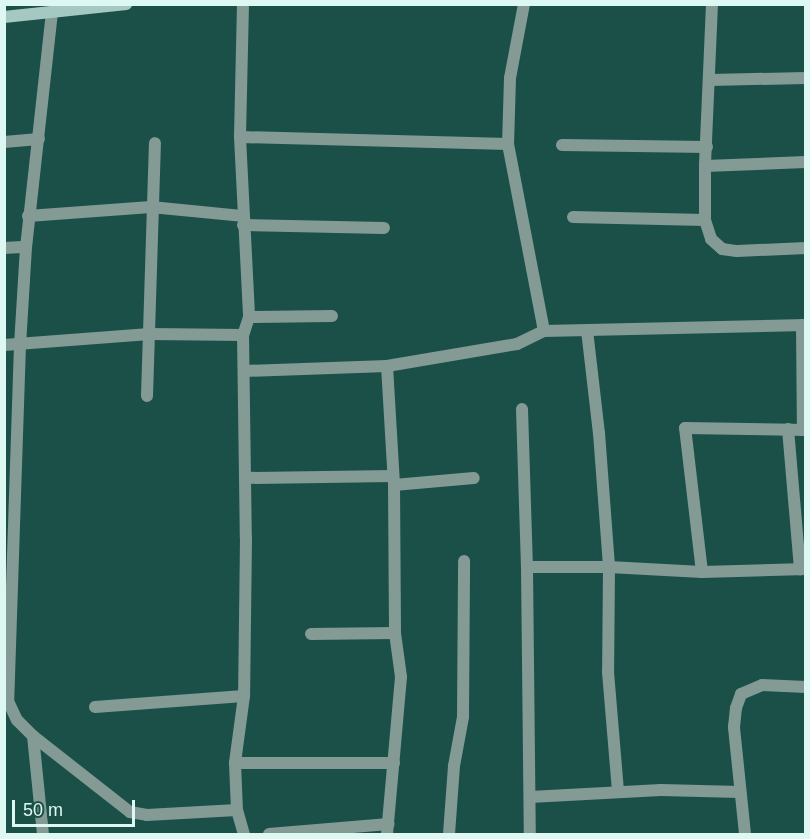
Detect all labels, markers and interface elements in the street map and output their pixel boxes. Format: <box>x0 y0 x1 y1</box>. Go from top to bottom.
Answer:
scale bar <box>15 788 138 826</box>
text: 50 m <box>23 800 63 820</box>

